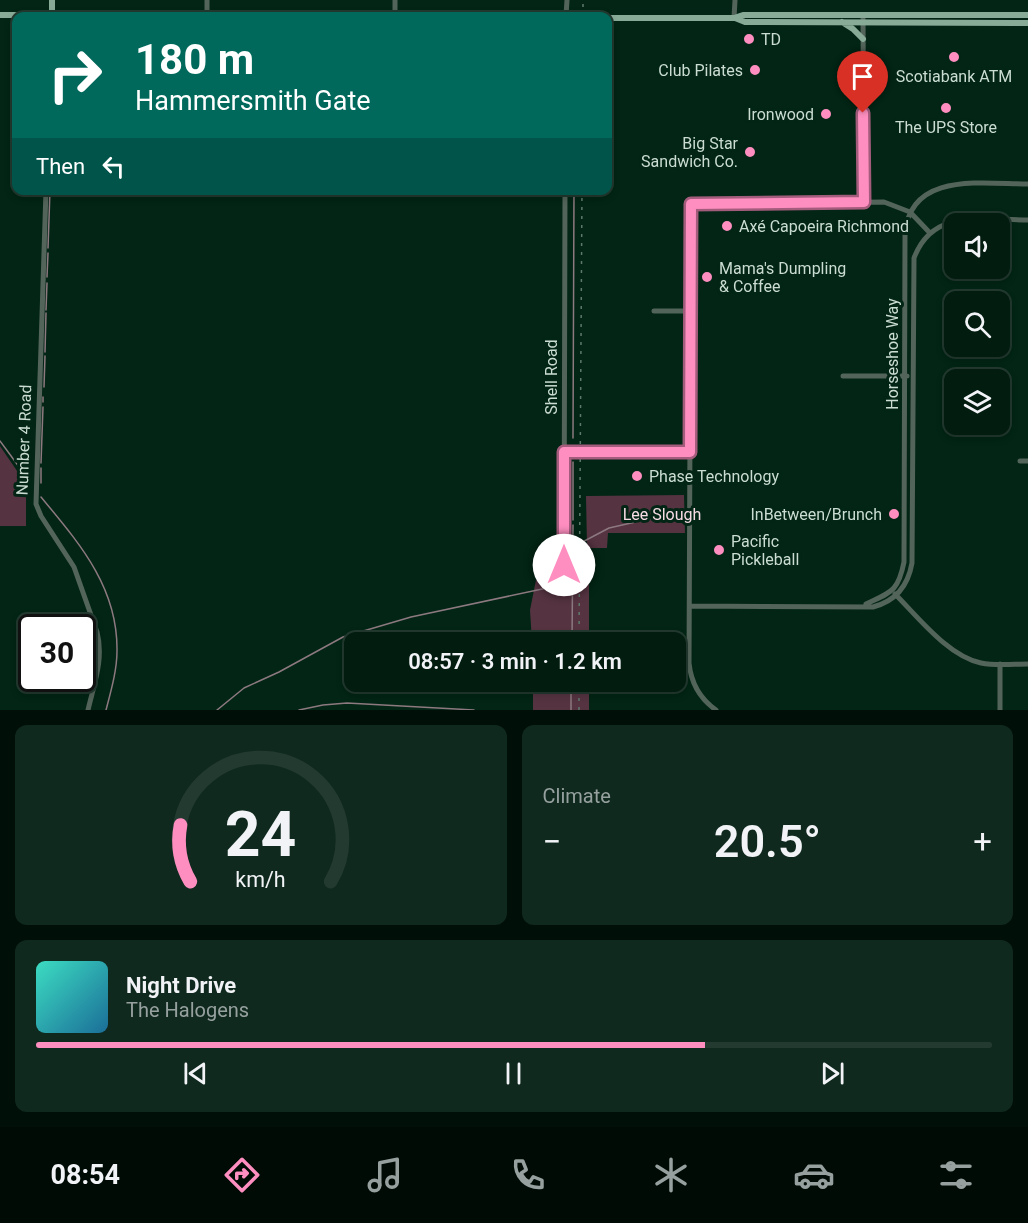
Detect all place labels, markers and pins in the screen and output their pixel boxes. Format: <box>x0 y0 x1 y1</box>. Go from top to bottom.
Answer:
place label: TD <box>761 30 781 49</box>
marker: TD <box>742 32 756 46</box>
marker: Scotiabank ATM <box>947 50 961 64</box>
pin <box>837 51 888 113</box>
place label: Club Pilates <box>658 61 743 80</box>
marker: Club Pilates <box>748 63 762 77</box>
place label: Scotiabank ATM <box>896 67 1012 86</box>
marker: The UPS Store <box>939 101 953 115</box>
place label: Ironwood <box>747 105 814 124</box>
marker: Ironwood <box>819 107 833 121</box>
place label: The UPS Store <box>895 118 997 137</box>
place label: Big Star Sandwich Co. <box>641 134 739 171</box>
marker: Big Star Sandwich Co. <box>743 145 757 159</box>
place label: Axé Capoeira Richmond <box>739 217 909 236</box>
marker: Axé Capoeira Richmond <box>720 219 734 233</box>
place label: Mama's Dumpling & Coffee <box>719 259 846 296</box>
marker: Mama's Dumpling & Coffee <box>700 270 714 284</box>
place label: Phase Technology <box>649 467 779 486</box>
marker: Phase Technology <box>630 469 644 483</box>
place label: InBetween/Brunch <box>750 505 882 524</box>
marker: InBetween/Brunch <box>887 507 901 521</box>
place label: Pacific Pickleball <box>731 532 799 569</box>
marker: Pacific Pickleball <box>712 543 726 557</box>

